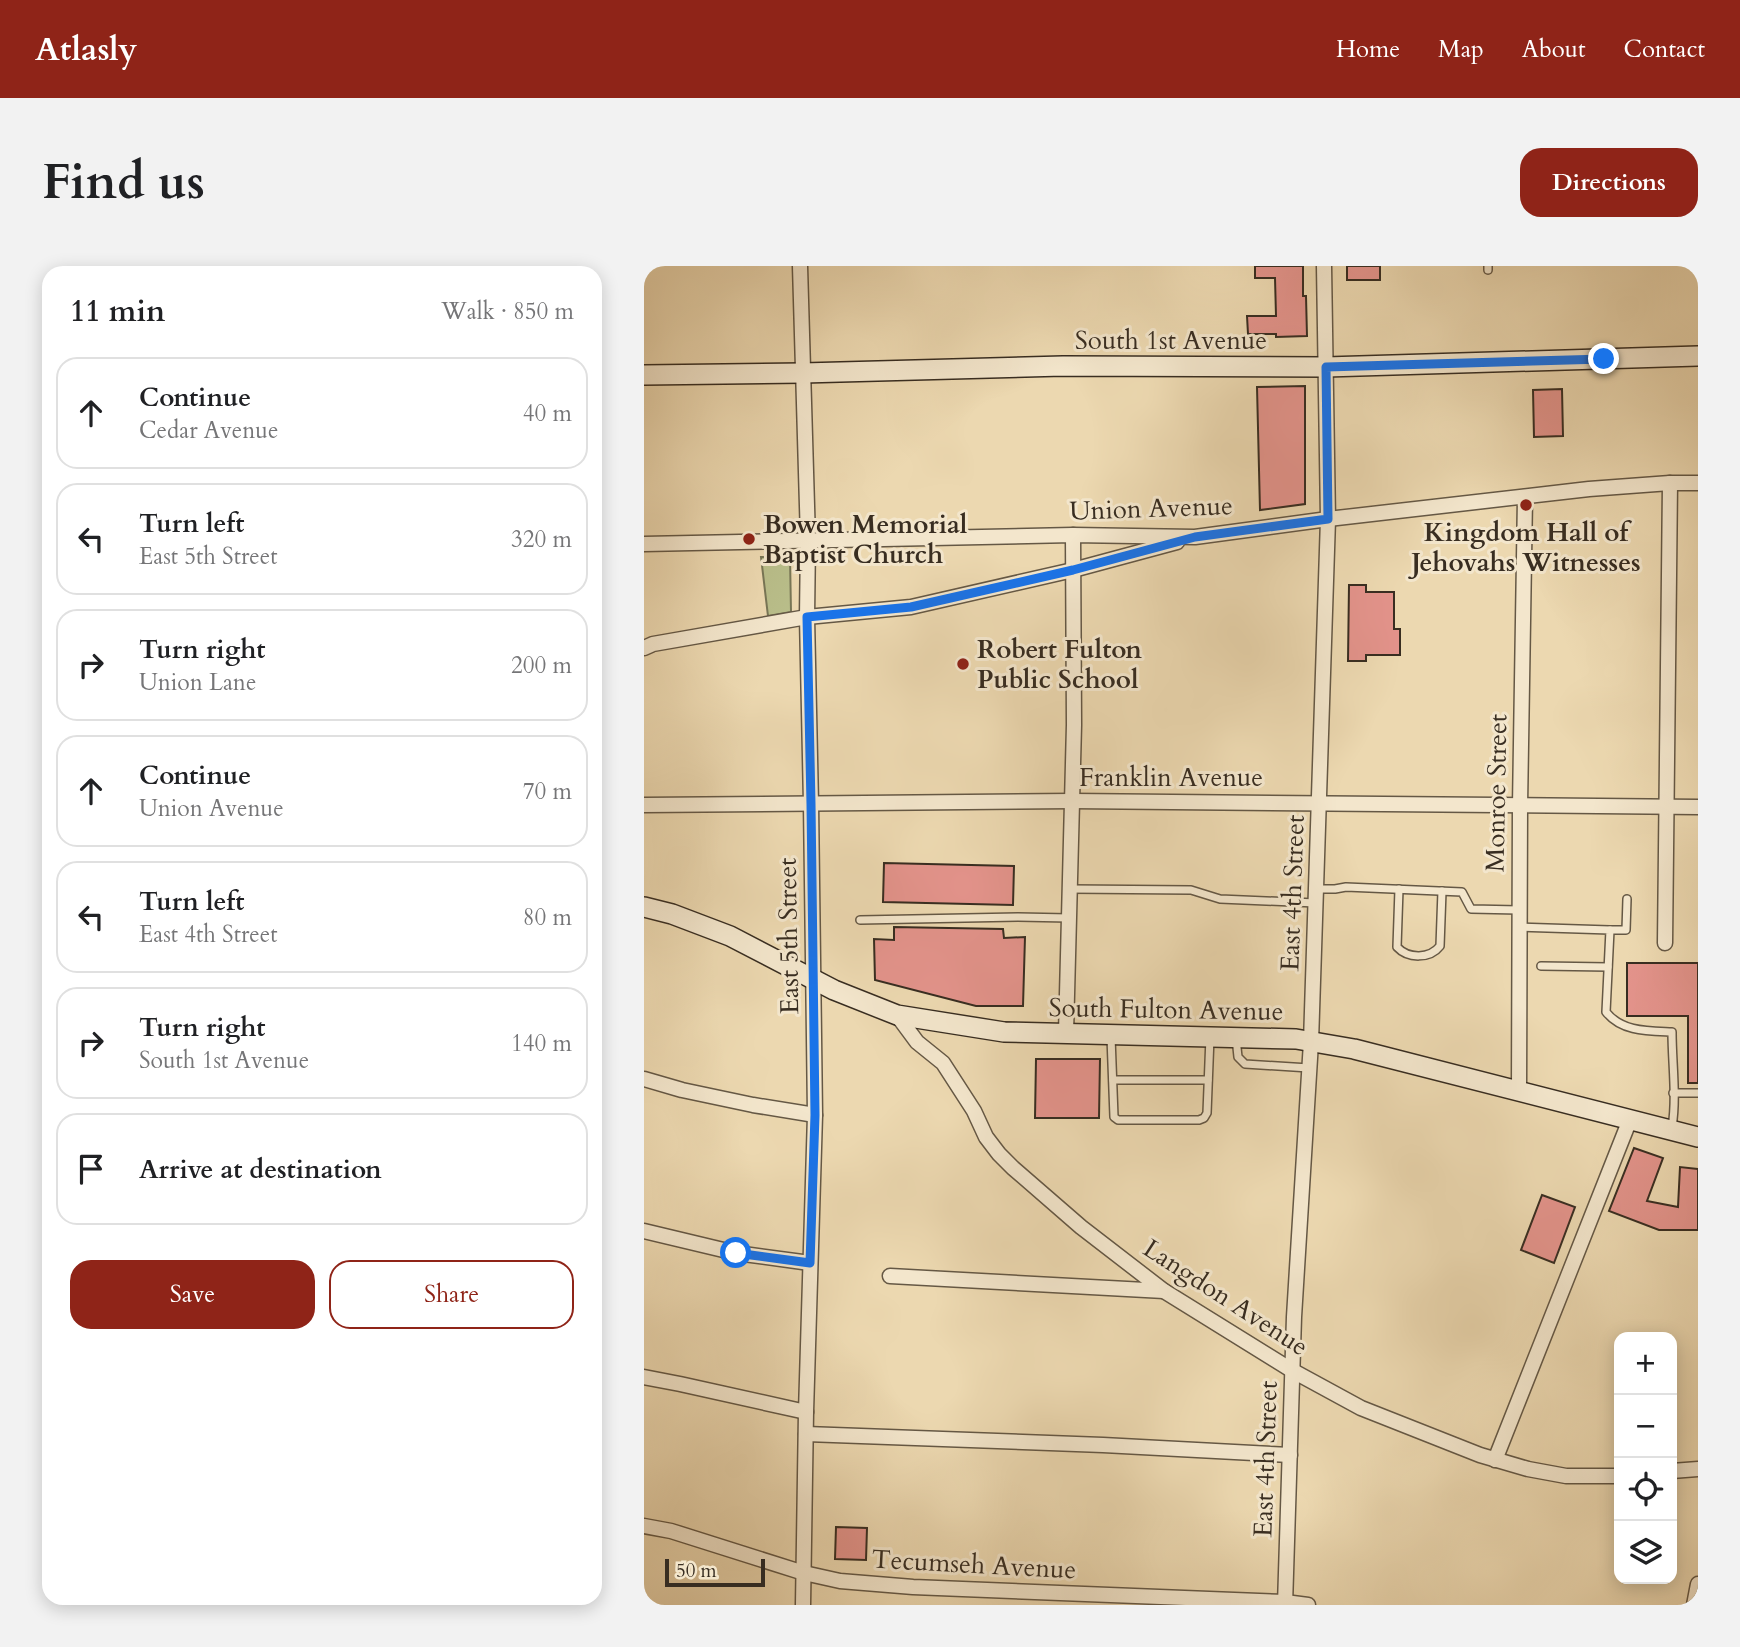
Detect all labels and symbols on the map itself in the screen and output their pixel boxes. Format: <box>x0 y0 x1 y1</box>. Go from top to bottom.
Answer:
street label: South 1st Avenue <box>1075 323 1267 358</box>
route end <box>1588 343 1619 374</box>
street label: Union Avenue <box>1069 488 1233 529</box>
marker: Kingdom Hall of Jehovahs Witnesses <box>1518 497 1534 513</box>
place label: Bowen Memorial Baptist Church <box>763 507 968 572</box>
place label: Kingdom Hall of Jehovahs Witnesses <box>1407 515 1641 580</box>
marker: Bowen Memorial Baptist Church <box>741 531 757 547</box>
place label: Robert Fulton Public School <box>977 632 1142 697</box>
marker: Robert Fulton Public School <box>955 656 971 672</box>
street label: Monroe Street <box>1478 714 1515 872</box>
street label: Franklin Avenue <box>1079 760 1263 795</box>
street label: East 4th Street <box>1272 814 1313 972</box>
street label: East 5th Street <box>770 857 807 1015</box>
street label: South Fulton Avenue <box>1048 990 1284 1029</box>
street label: Langdon Avenue <box>1136 1231 1315 1364</box>
route start <box>720 1237 751 1268</box>
street label: East 4th Street <box>1245 1380 1286 1538</box>
street label: Tecumseh Avenue <box>871 1542 1077 1587</box>
scale bar <box>665 1556 765 1588</box>

